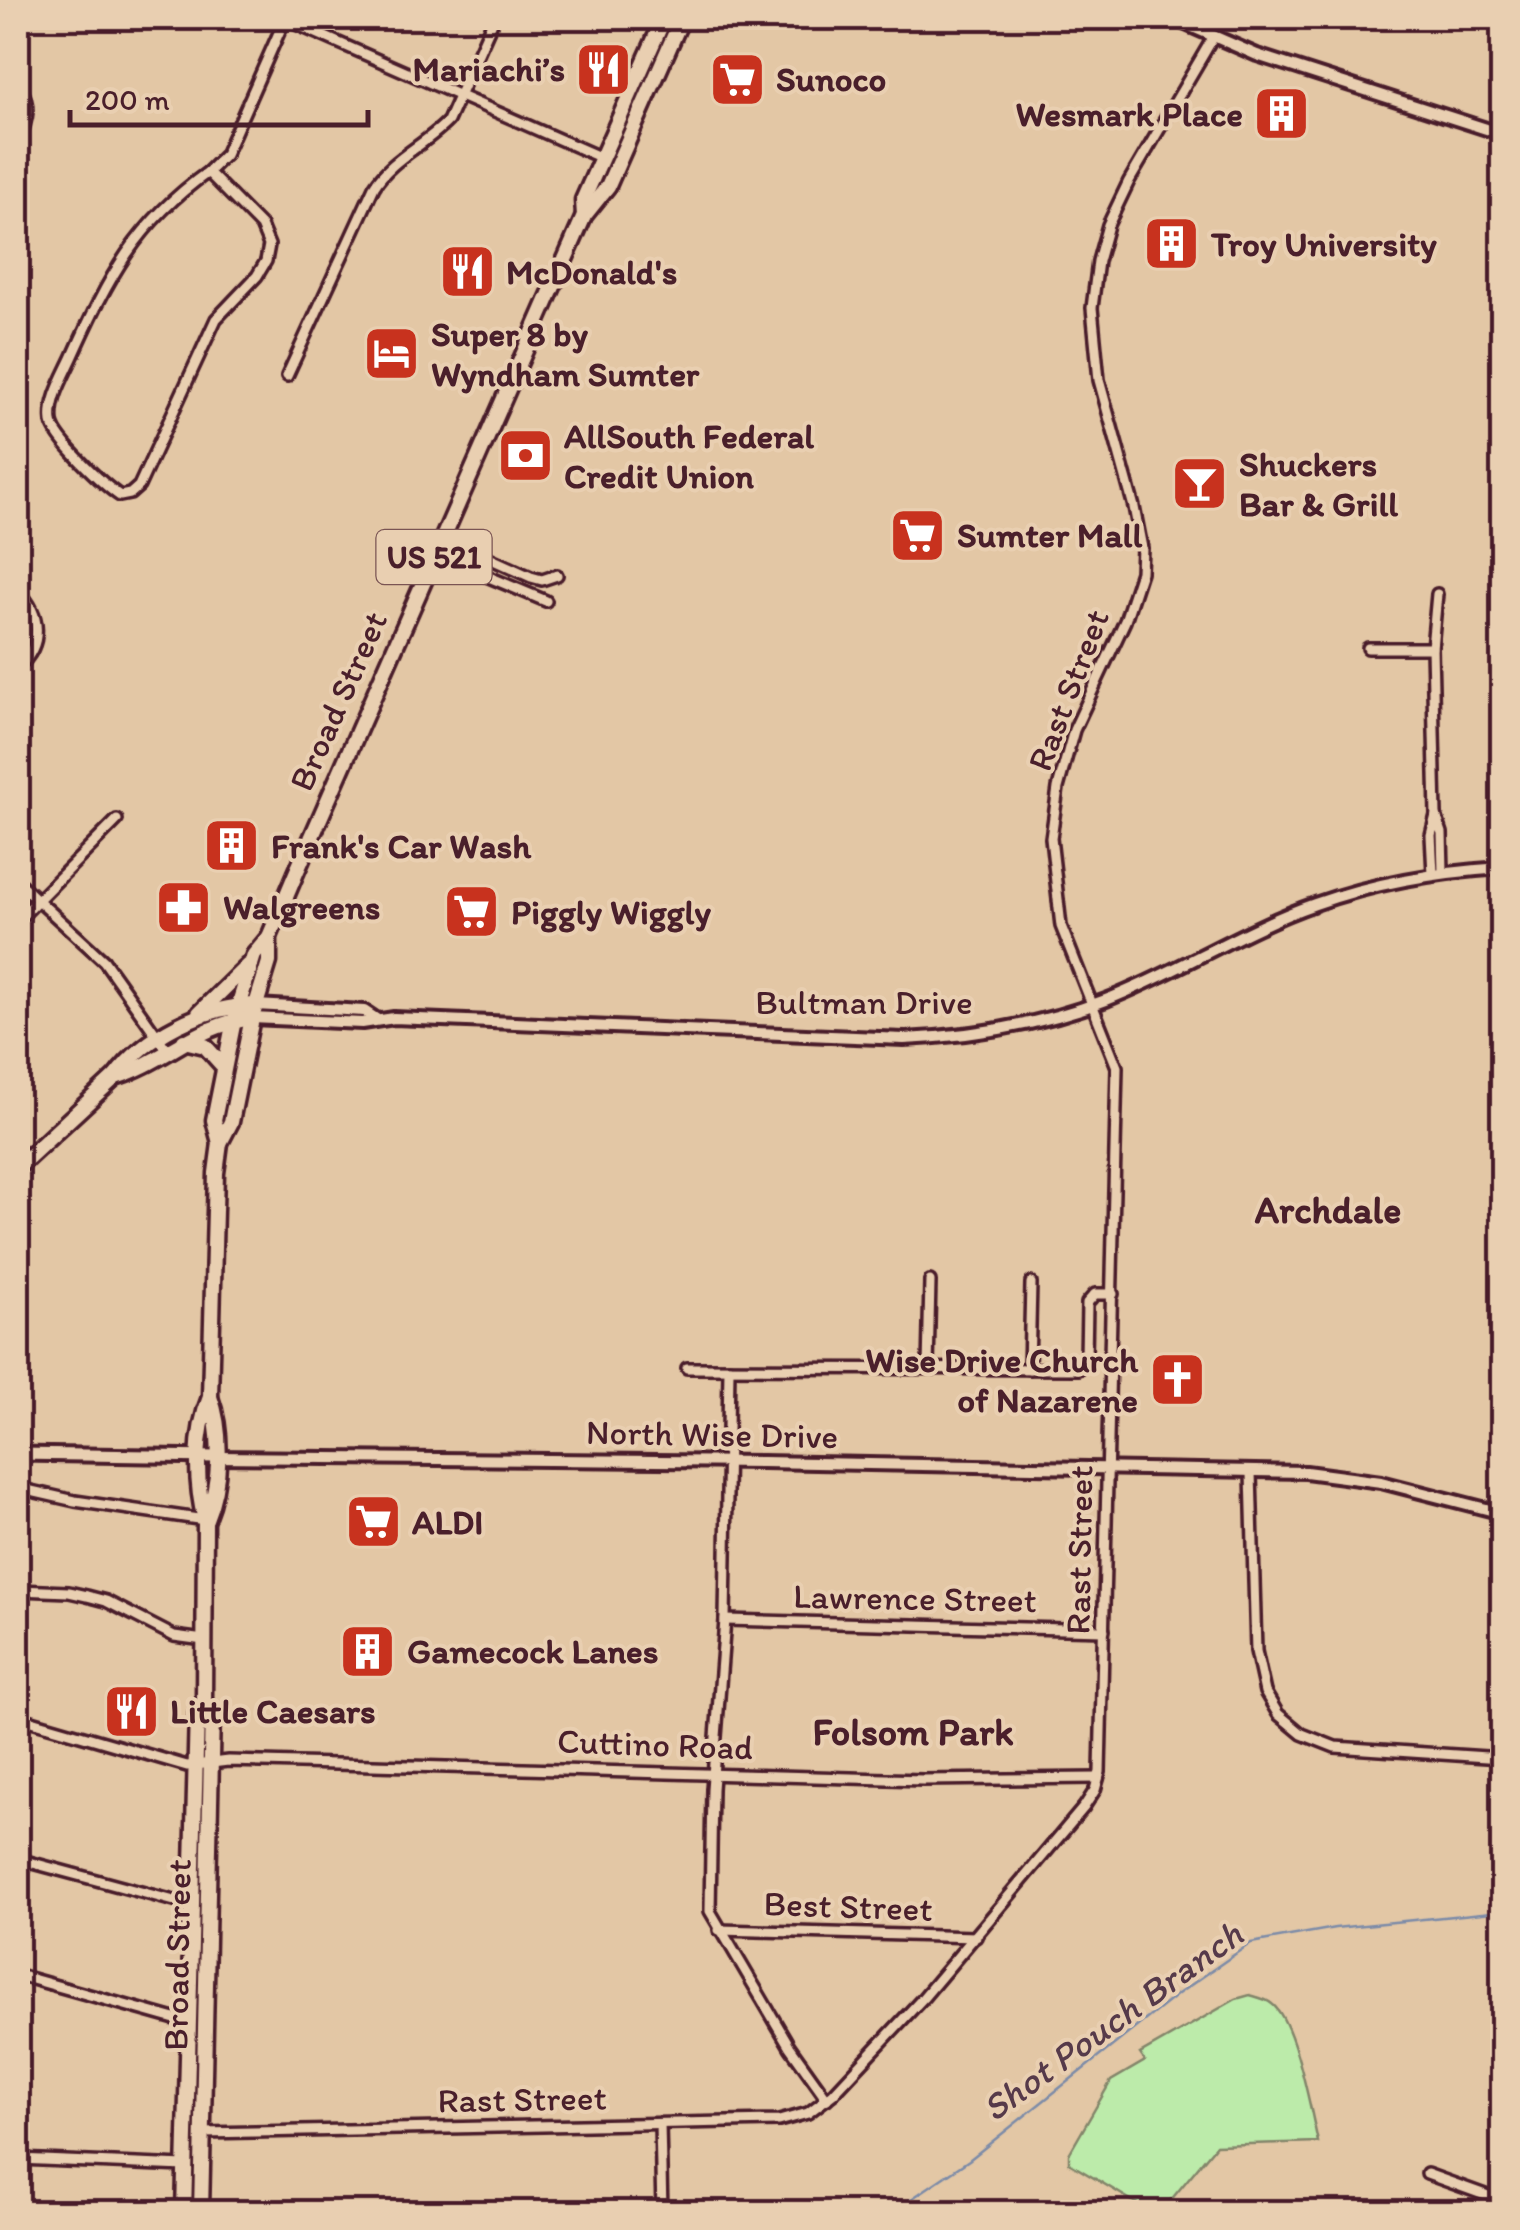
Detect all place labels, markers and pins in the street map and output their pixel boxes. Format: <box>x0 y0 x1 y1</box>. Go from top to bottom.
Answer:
restaurant icon: Mariachi’s <box>574 39 634 99</box>
place label: Mariachi’s <box>412 48 565 90</box>
supermarket icon: Sunoco <box>707 49 767 109</box>
place label: Sunoco <box>776 58 886 100</box>
building icon: Wesmark Place <box>1252 84 1312 144</box>
place label: Wesmark Place <box>1016 93 1243 135</box>
building icon: Troy University <box>1142 214 1202 274</box>
place label: Troy University <box>1210 223 1437 265</box>
restaurant icon: McDonald's <box>437 242 497 302</box>
place label: McDonald's <box>506 251 677 293</box>
place label: Super 8 by Wyndham Sumter <box>431 313 700 395</box>
hotel icon: Super 8 by Wyndham Sumter <box>362 324 422 384</box>
place label: AllSouth Federal Credit Union <box>564 415 814 497</box>
bank icon: AllSouth Federal Credit Union <box>495 426 555 486</box>
place label: Shuckers Bar & Grill <box>1239 443 1398 525</box>
bar icon: Shuckers Bar & Grill <box>1170 454 1230 514</box>
supermarket icon: Sumter Mall <box>888 505 948 565</box>
place label: Sumter Mall <box>957 514 1143 556</box>
building icon: Frank's Car Wash <box>202 816 262 876</box>
place label: Frank's Car Wash <box>271 825 532 867</box>
pharmacy icon: Walgreens <box>154 877 214 937</box>
supermarket icon: Piggly Wiggly <box>442 882 502 942</box>
place label: Walgreens <box>223 886 380 928</box>
place label: Piggly Wiggly <box>511 891 711 933</box>
place label: Wise Drive Church of Nazarene <box>865 1339 1139 1421</box>
church icon: Wise Drive Church of Nazarene <box>1147 1350 1207 1410</box>
supermarket icon: ALDI <box>343 1492 403 1552</box>
place label: ALDI <box>412 1501 483 1543</box>
building icon: Gamecock Lanes <box>338 1621 398 1681</box>
place label: Gamecock Lanes <box>407 1630 658 1672</box>
restaurant icon: Little Caesars <box>101 1681 161 1741</box>
place label: Little Caesars <box>170 1690 376 1732</box>

